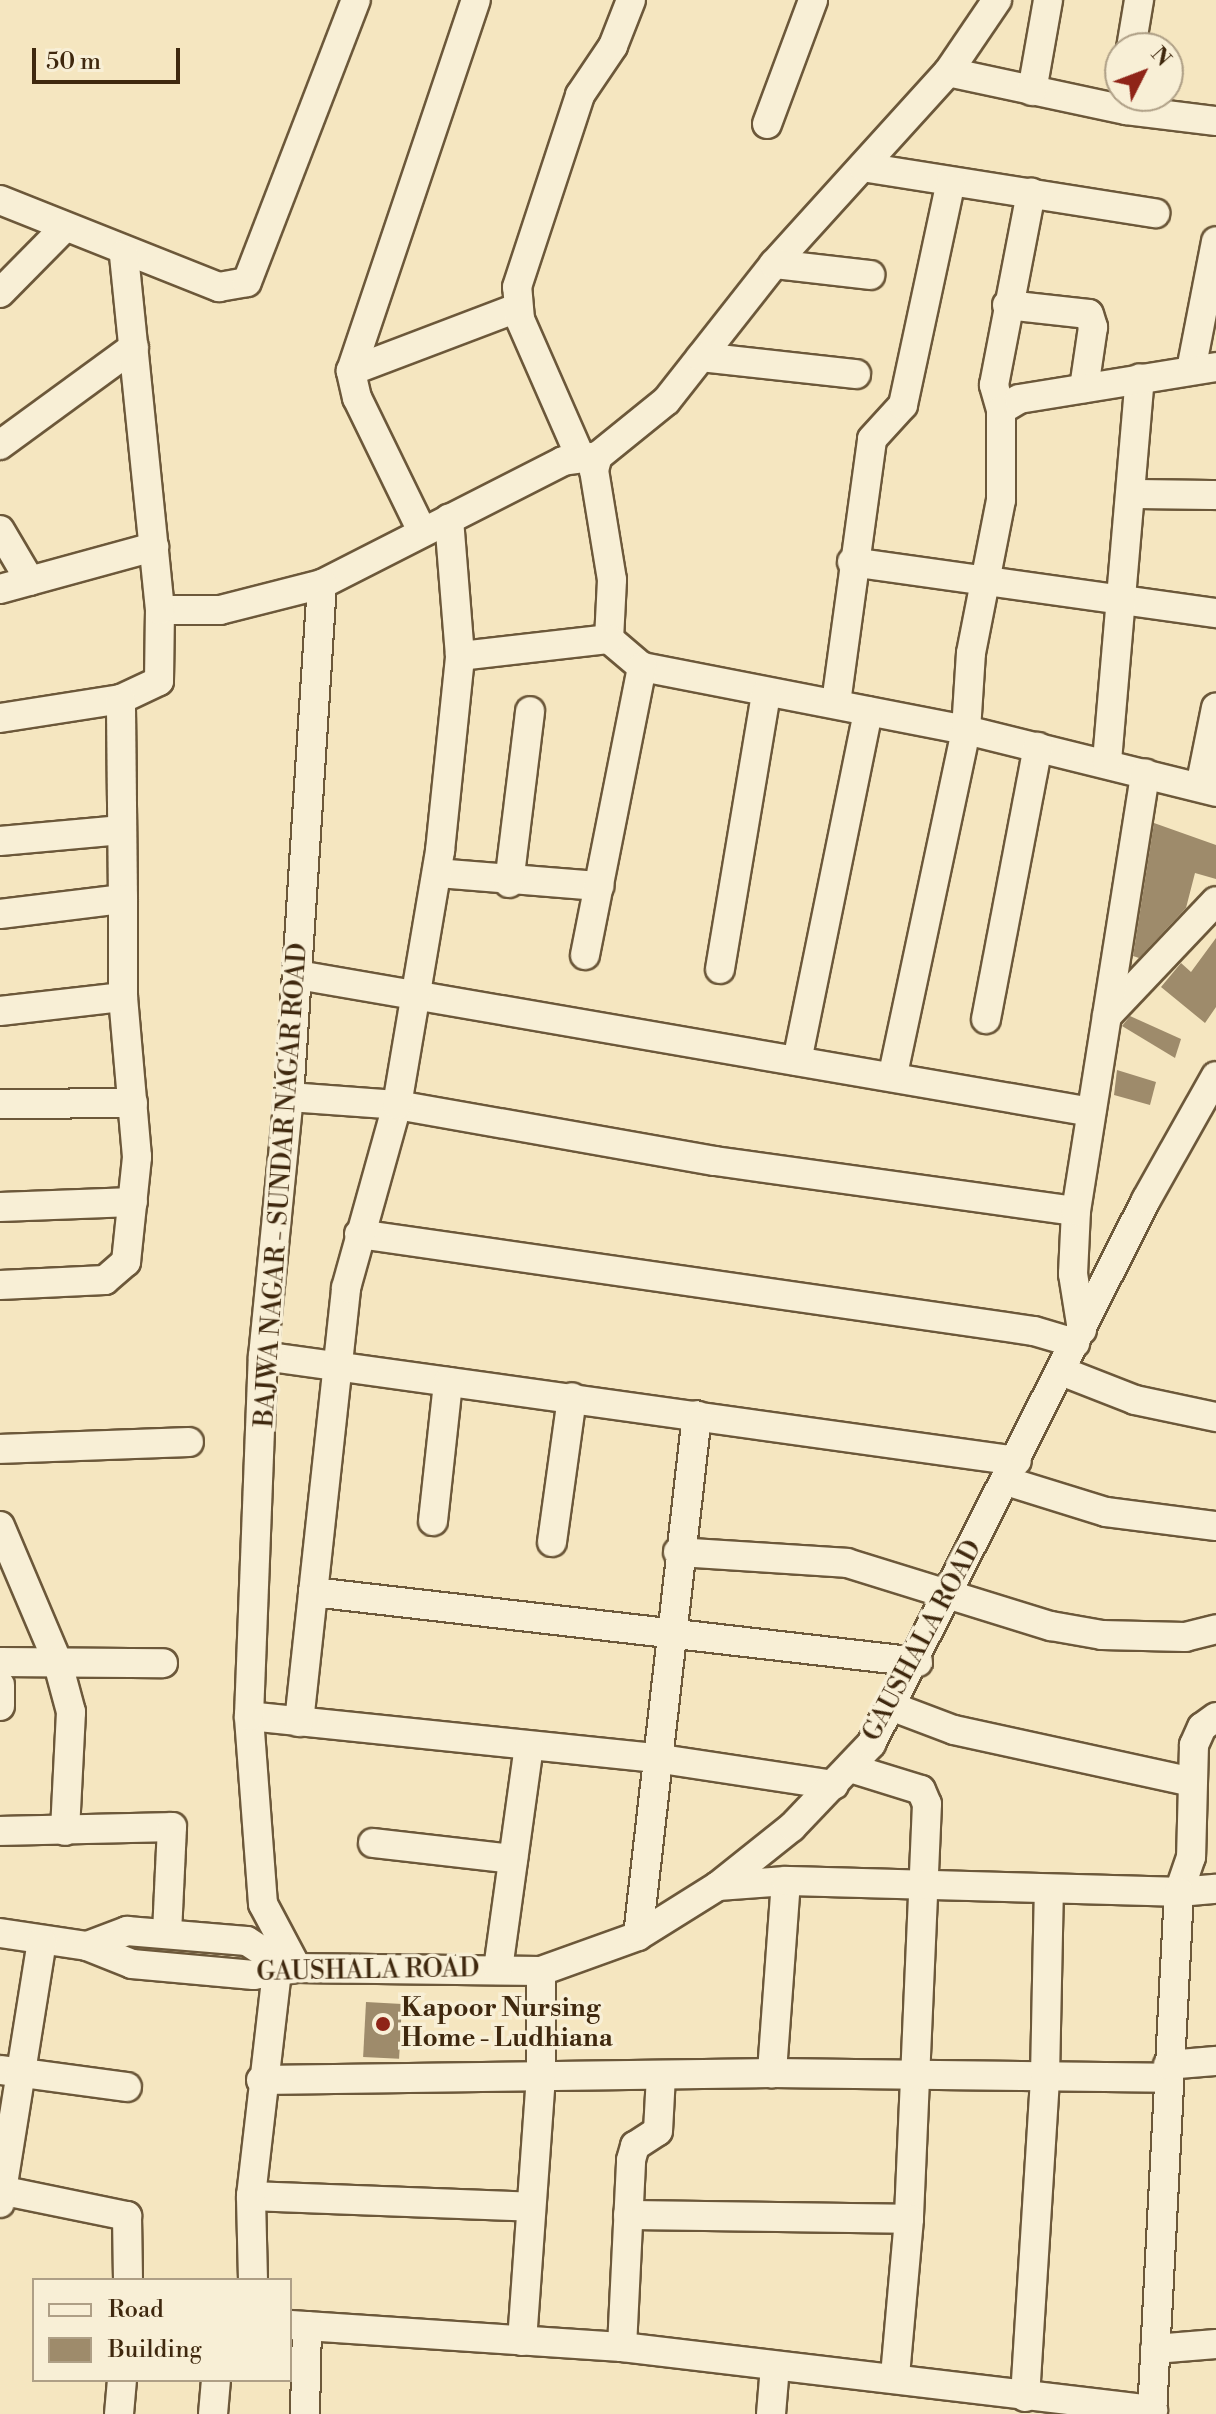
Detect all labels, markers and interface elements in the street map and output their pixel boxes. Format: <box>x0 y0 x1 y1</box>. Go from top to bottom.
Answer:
scale bar <box>36 32 184 82</box>
north arrow <box>1104 32 1184 112</box>
text: N <box>1145 41 1177 72</box>
text: 50 m <box>46 47 101 77</box>
street label: BAJWA NAGAR - SUNDAR NAGAR ROAD <box>250 942 314 1428</box>
street label: GAUSHALA ROAD <box>857 1535 989 1747</box>
street label: GAUSHALA ROAD <box>256 1953 480 1989</box>
place label: Kapoor Nursing Home - Ludhiana <box>401 1993 613 2054</box>
marker: Kapoor Nursing Home - Ludhiana <box>372 2013 394 2035</box>
legend <box>32 2278 292 2382</box>
text: Road <box>108 2295 164 2325</box>
text: Building <box>108 2335 202 2365</box>

